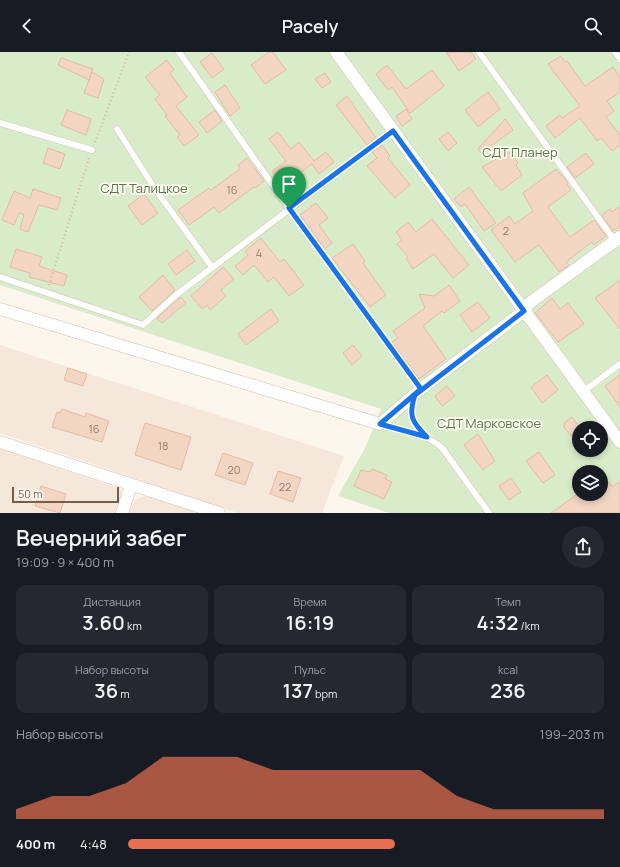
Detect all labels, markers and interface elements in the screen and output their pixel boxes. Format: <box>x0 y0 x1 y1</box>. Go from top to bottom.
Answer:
text: Pacely <box>282 14 338 38</box>
icon: back <box>16 15 38 37</box>
icon: search <box>582 15 604 37</box>
park label: СДТ Планер <box>482 143 558 161</box>
pin <box>272 167 306 208</box>
icon: arrive <box>278 173 300 195</box>
park label: СДТ Талицкое <box>100 179 188 197</box>
house number: 16 <box>226 182 238 197</box>
house number: 2 <box>503 223 509 238</box>
house number: 4 <box>256 245 262 260</box>
park label: СДТ Марковское <box>437 414 542 432</box>
house number: 16 <box>88 421 100 436</box>
map controls <box>572 421 608 501</box>
button: locate <box>572 421 608 457</box>
house number: 18 <box>158 438 168 453</box>
house number: 20 <box>228 462 240 477</box>
button: layers <box>572 465 608 501</box>
house number: 22 <box>279 479 291 494</box>
scale bar <box>12 485 119 504</box>
text: 50 m <box>18 486 43 501</box>
text: Вечерний забег <box>16 523 186 553</box>
button: share <box>562 526 604 568</box>
text: 19:09 · 9 × 400 m <box>16 553 114 571</box>
text: Дистанция <box>83 594 141 609</box>
text: Время <box>293 594 327 609</box>
text: Темп <box>495 594 521 609</box>
text: 3.60 <box>82 609 125 636</box>
text: 16:19 <box>286 609 334 636</box>
text: 4:32 <box>476 609 518 636</box>
text: km <box>125 618 142 633</box>
text: /km <box>518 618 540 633</box>
text: Набор высоты <box>75 662 149 677</box>
text: Пульс <box>294 662 326 677</box>
text: kcal <box>498 662 518 677</box>
text: 36 <box>94 677 118 704</box>
text: 137 <box>283 677 313 704</box>
text: 236 <box>490 677 526 704</box>
text: m <box>118 686 130 701</box>
text: bpm <box>313 686 337 701</box>
text: Набор высоты <box>16 725 103 743</box>
text: 199–203 m <box>540 725 604 743</box>
text: 400 m <box>16 835 55 853</box>
text: 4:48 <box>80 835 107 853</box>

